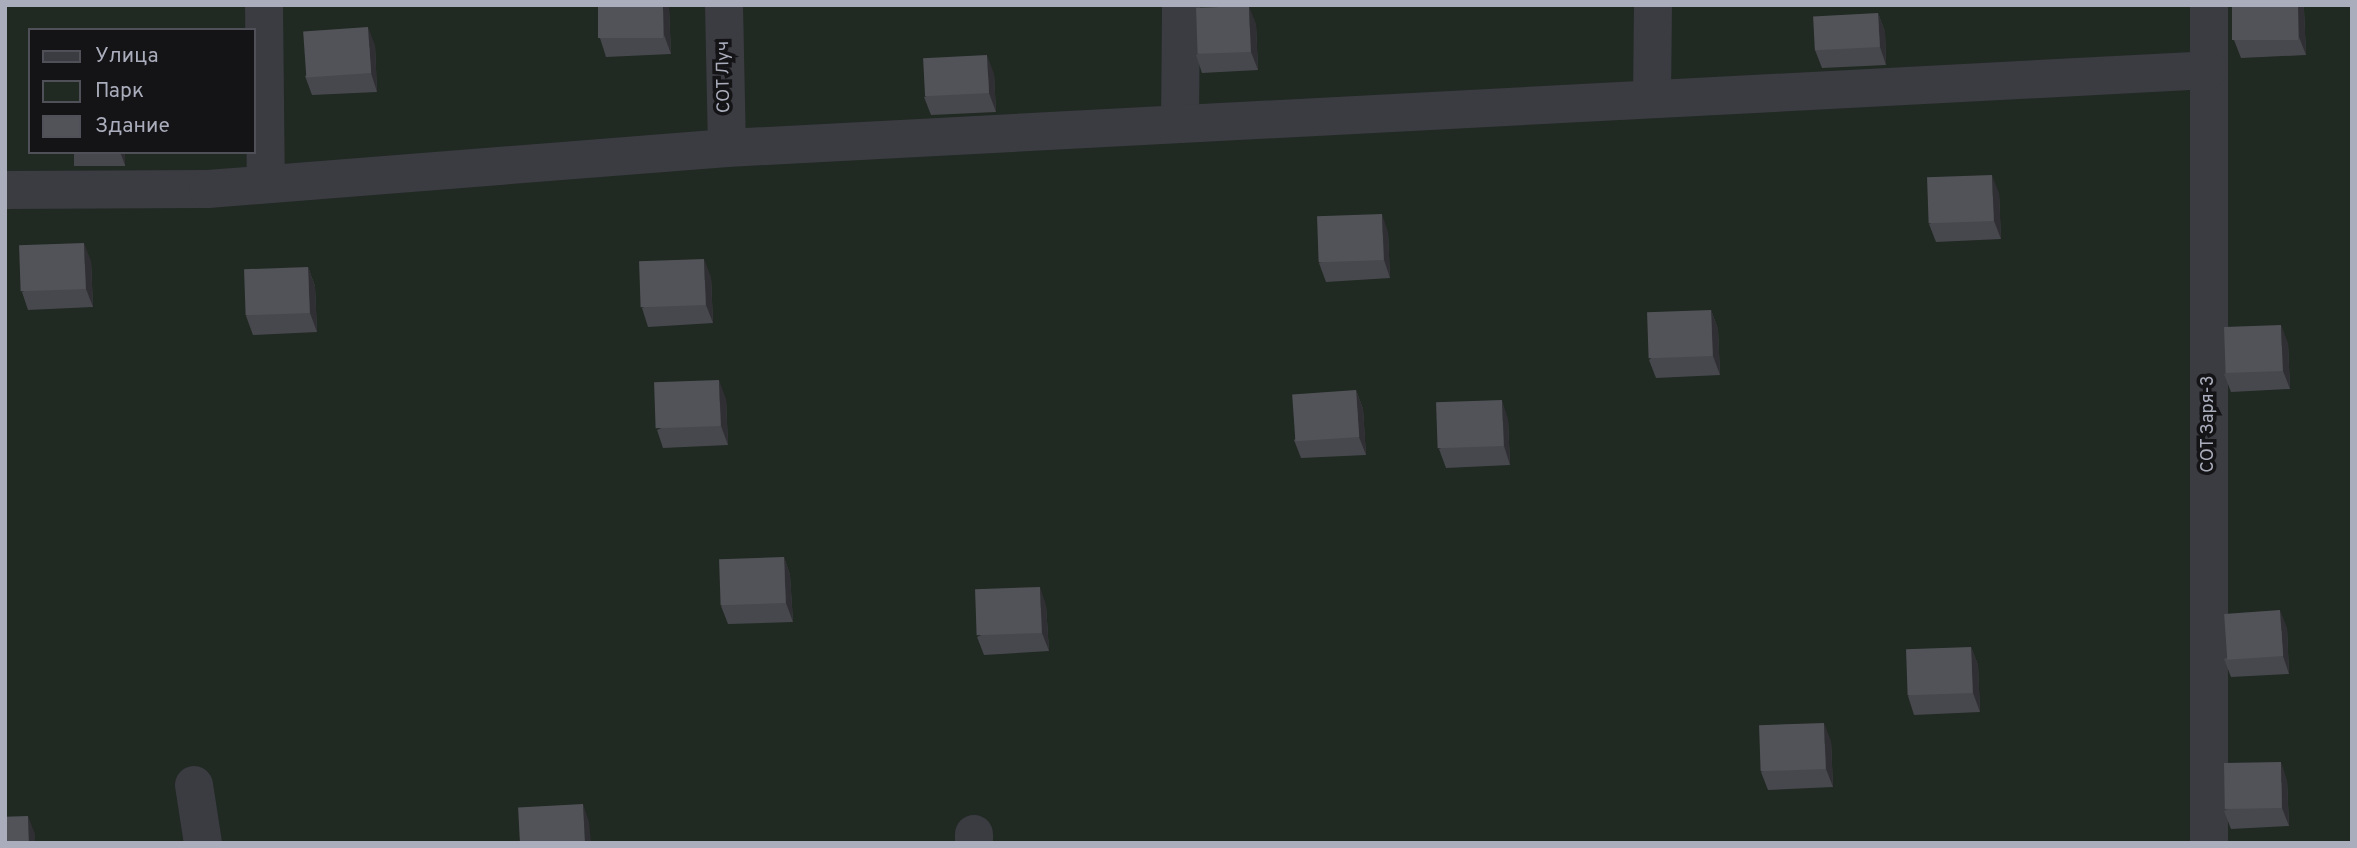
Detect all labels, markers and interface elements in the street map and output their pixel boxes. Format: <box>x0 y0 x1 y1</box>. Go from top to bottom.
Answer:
legend <box>28 28 256 154</box>
street label: СОТ Луч <box>714 40 736 114</box>
text: Улица <box>95 43 159 70</box>
text: Парк <box>95 78 144 105</box>
text: Здание <box>95 113 170 140</box>
street label: СОТ Заря-3 <box>2198 375 2220 473</box>

